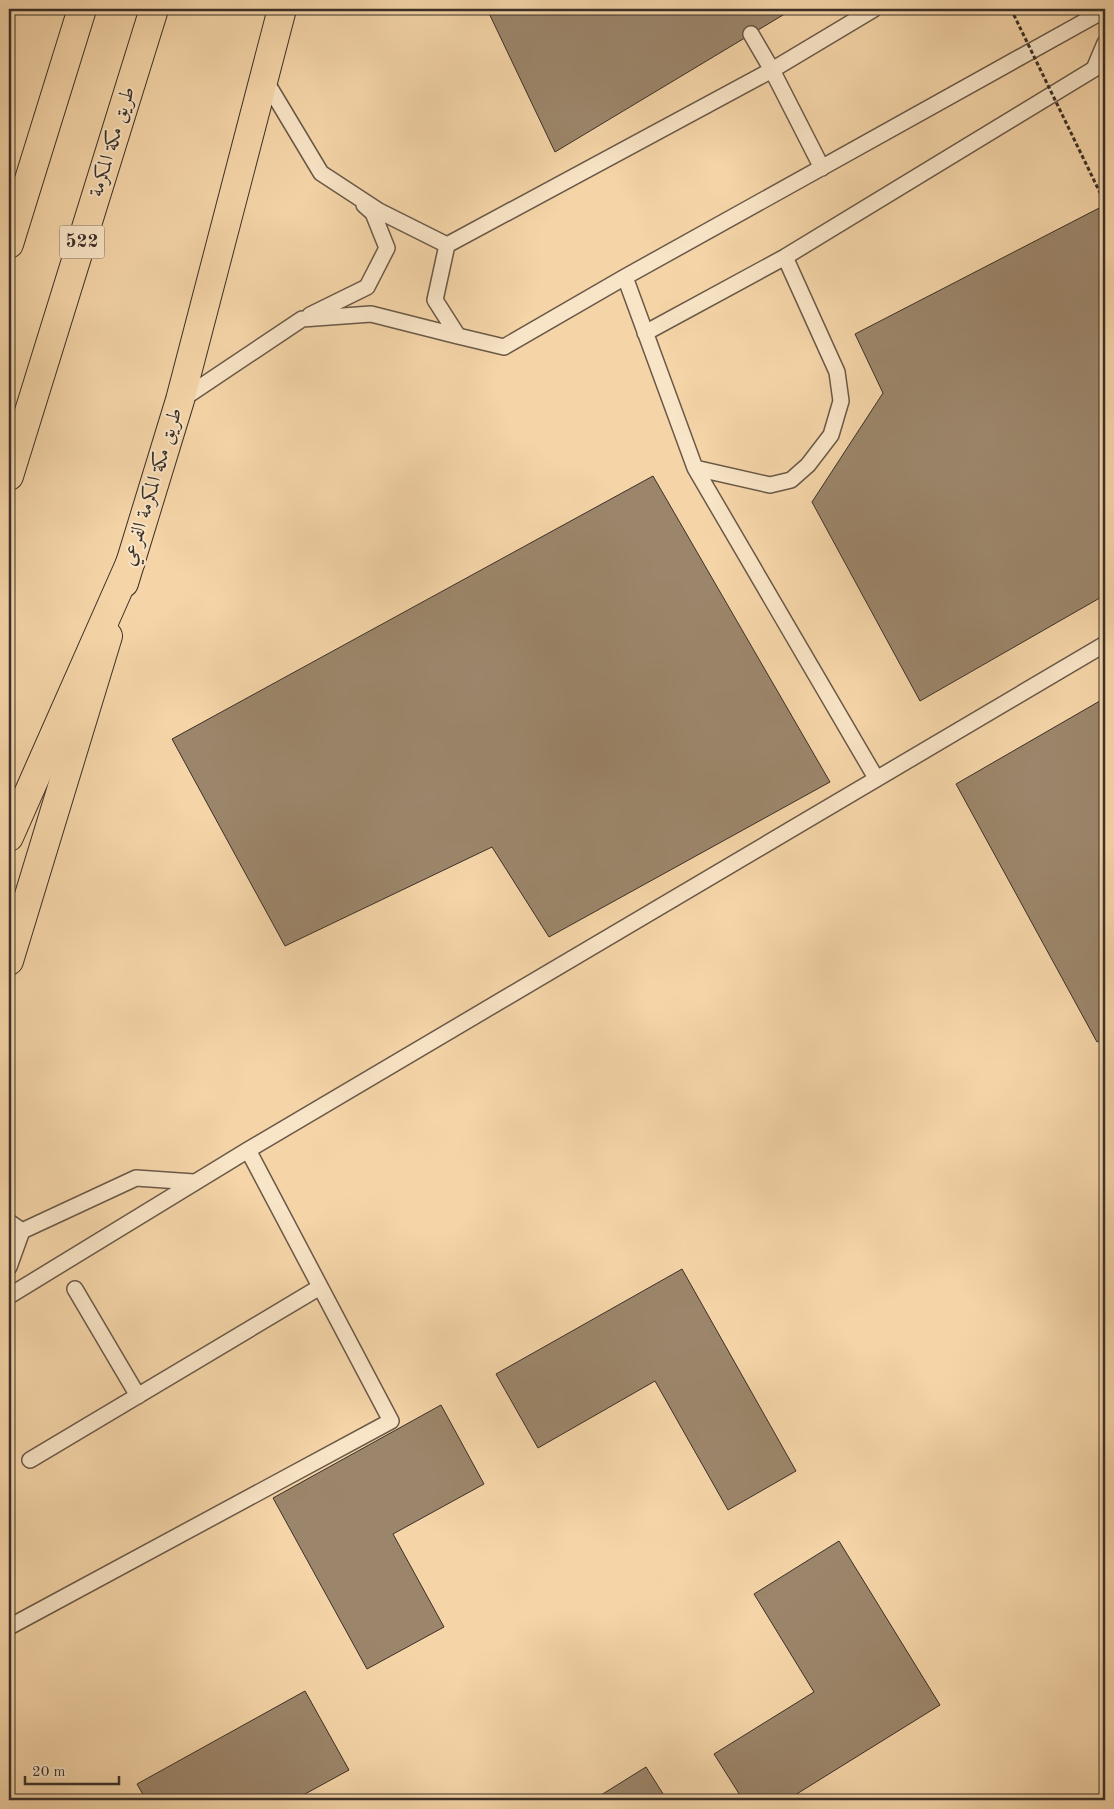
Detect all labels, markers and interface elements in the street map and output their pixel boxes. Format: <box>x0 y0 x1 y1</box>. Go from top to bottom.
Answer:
street label: طريق مكة المكرمة <box>85 84 140 200</box>
road number: 522 <box>59 226 104 258</box>
street label: طريق مكة المكرمة الفرعي <box>118 405 190 569</box>
scale bar <box>25 1754 119 1786</box>
text: 20 m <box>32 1765 66 1780</box>

